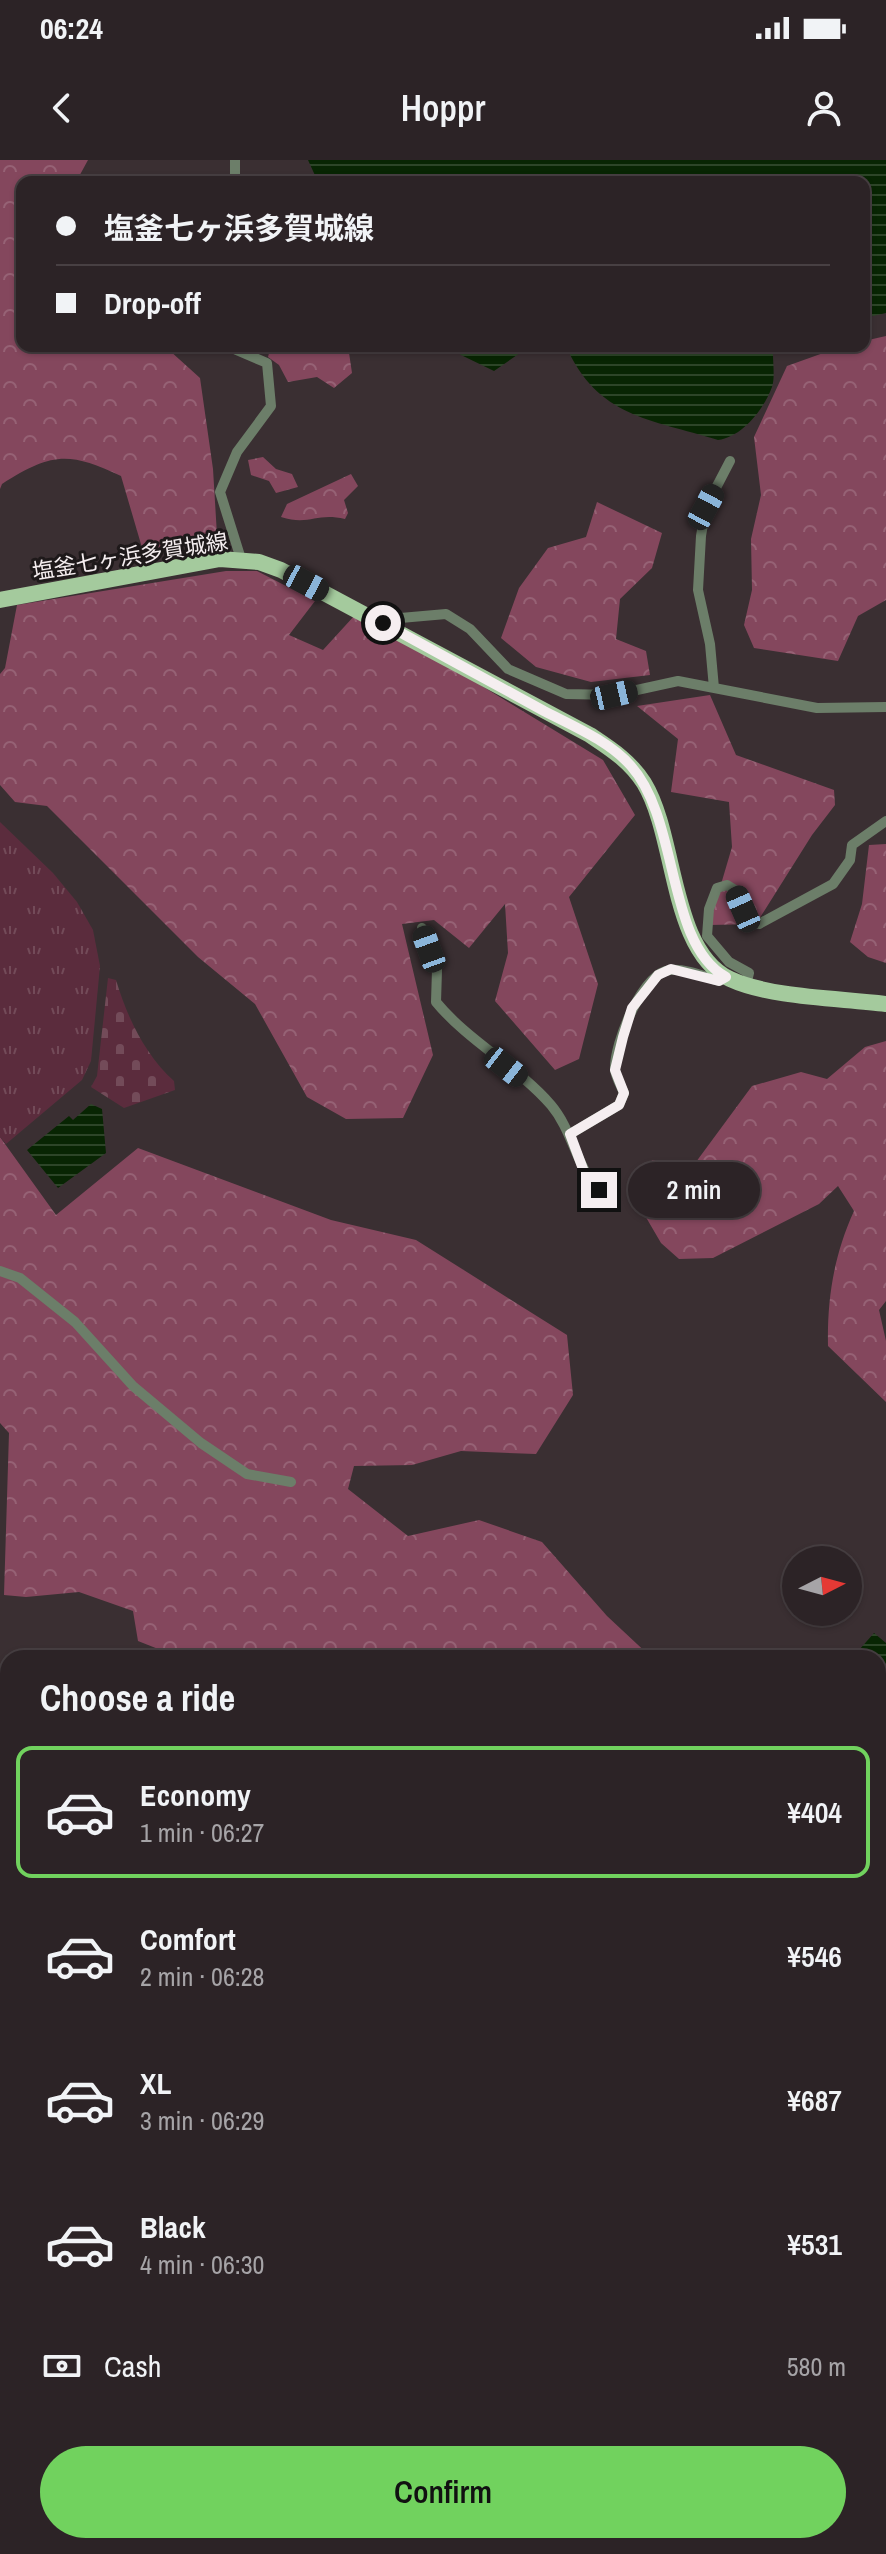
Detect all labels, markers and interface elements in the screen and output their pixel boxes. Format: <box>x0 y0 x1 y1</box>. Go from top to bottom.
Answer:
text: 06:24 <box>40 8 103 48</box>
text: Hoppr <box>401 84 485 132</box>
icon: back <box>40 86 84 130</box>
icon: person <box>802 86 846 130</box>
text: 塩釜七ヶ浜多賀城線 <box>104 208 374 248</box>
text: Drop-off <box>104 283 201 323</box>
car <box>684 480 728 534</box>
street label: 塩釜七ヶ浜多賀城線 <box>30 526 230 586</box>
car <box>279 561 333 605</box>
route start <box>365 605 401 641</box>
car <box>588 678 640 712</box>
car <box>722 882 764 936</box>
car <box>410 922 448 976</box>
car <box>480 1043 532 1091</box>
callout: 2 min <box>627 1162 759 1218</box>
route end <box>581 1172 617 1208</box>
text: 2 min <box>667 1172 721 1207</box>
north arrow <box>782 1546 862 1626</box>
map controls <box>782 1546 862 1626</box>
text: Choose a ride <box>40 1674 235 1722</box>
text: Economy <box>140 1775 251 1815</box>
icon: car <box>44 1776 116 1848</box>
text: ¥404 <box>787 1792 842 1832</box>
text: 1 min · 06:27 <box>140 1815 264 1850</box>
text: Comfort <box>140 1919 236 1959</box>
icon: car <box>44 1920 116 1992</box>
text: ¥546 <box>787 1936 842 1976</box>
text: 2 min · 06:28 <box>140 1959 264 1994</box>
text: XL <box>140 2063 171 2103</box>
icon: car <box>44 2064 116 2136</box>
text: ¥687 <box>787 2080 842 2120</box>
text: 3 min · 06:29 <box>140 2103 264 2138</box>
text: Black <box>140 2207 206 2247</box>
icon: car <box>44 2208 116 2280</box>
text: ¥531 <box>787 2224 842 2264</box>
text: 4 min · 06:30 <box>140 2247 264 2282</box>
icon: cash <box>40 2344 84 2388</box>
text: Cash <box>104 2346 161 2386</box>
text: 580 m <box>787 2349 846 2384</box>
button: Confirm <box>40 2446 846 2538</box>

